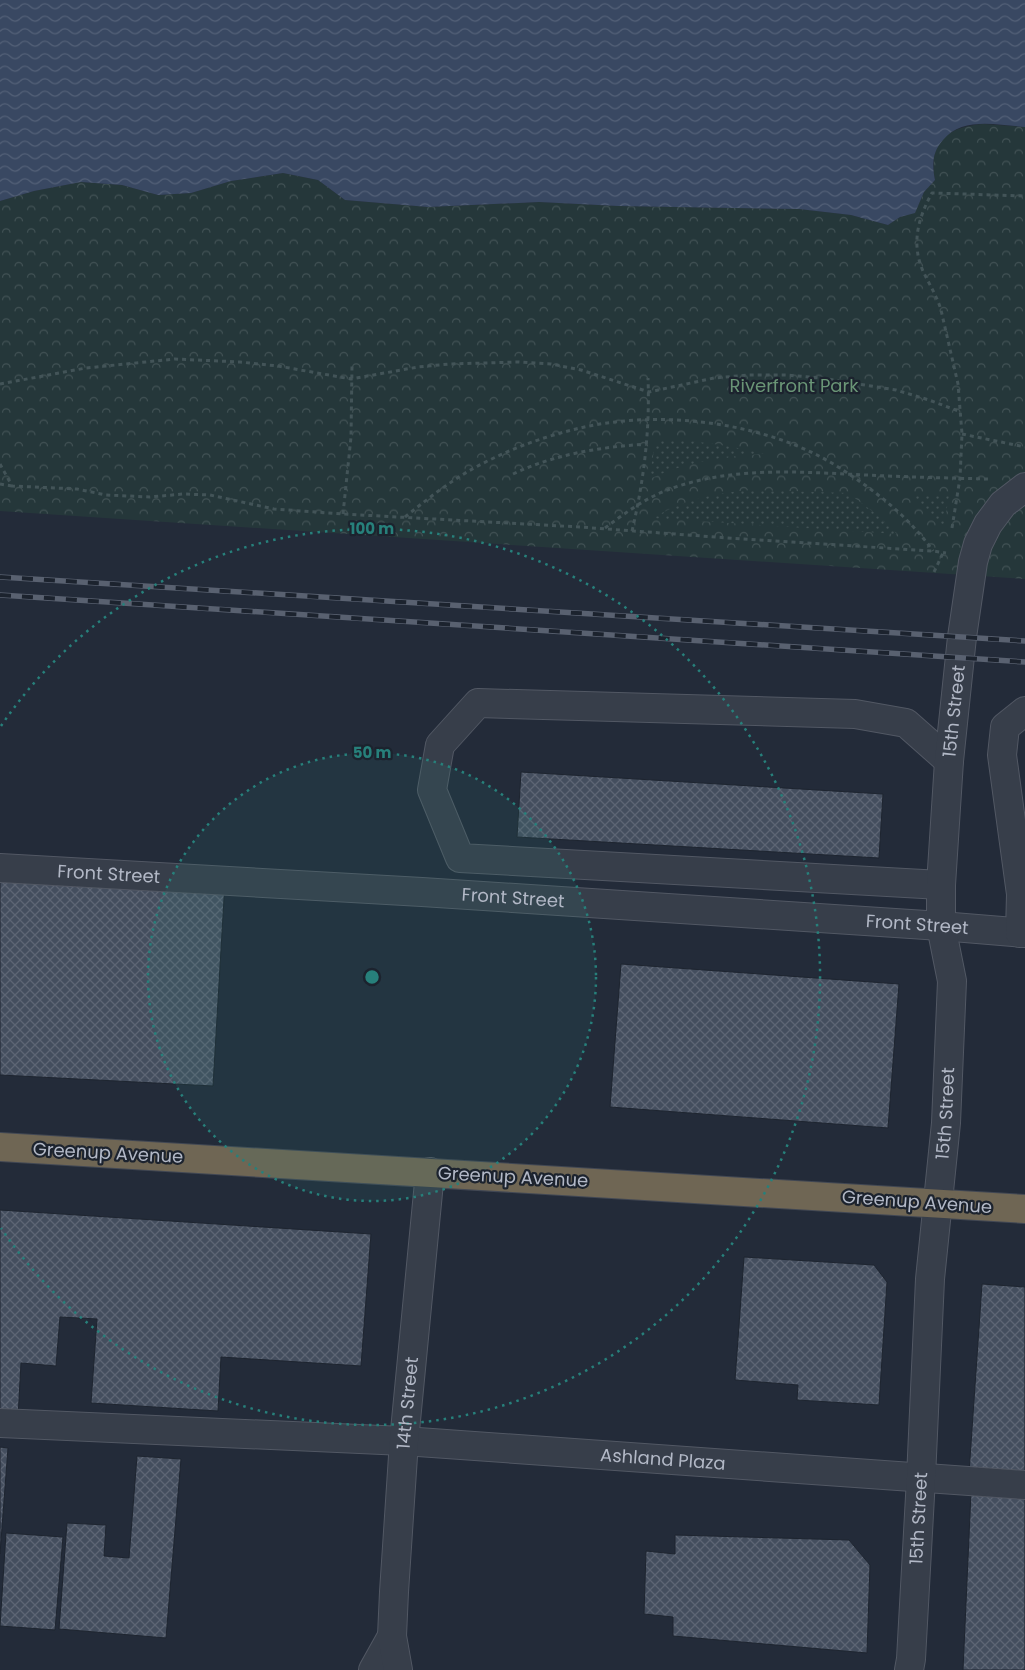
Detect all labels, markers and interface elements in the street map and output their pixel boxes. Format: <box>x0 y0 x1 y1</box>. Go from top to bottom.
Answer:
park label: Riverfront Park <box>730 373 859 398</box>
text: 100 m <box>350 518 394 539</box>
street label: 15th Street <box>936 664 971 759</box>
text: 50 m <box>353 742 391 763</box>
street label: Front Street <box>57 858 161 889</box>
street label: Front Street <box>461 882 565 913</box>
street label: Front Street <box>865 908 970 940</box>
centre of rings <box>363 968 381 986</box>
street label: 15th Street <box>929 1067 960 1161</box>
street label: Greenup Avenue <box>32 1136 184 1169</box>
street label: Greenup Avenue <box>437 1160 589 1193</box>
street label: Greenup Avenue <box>841 1184 993 1219</box>
street label: 14th Street <box>390 1356 424 1450</box>
street label: Ashland Plaza <box>599 1442 727 1476</box>
street label: 15th Street <box>903 1472 933 1565</box>

